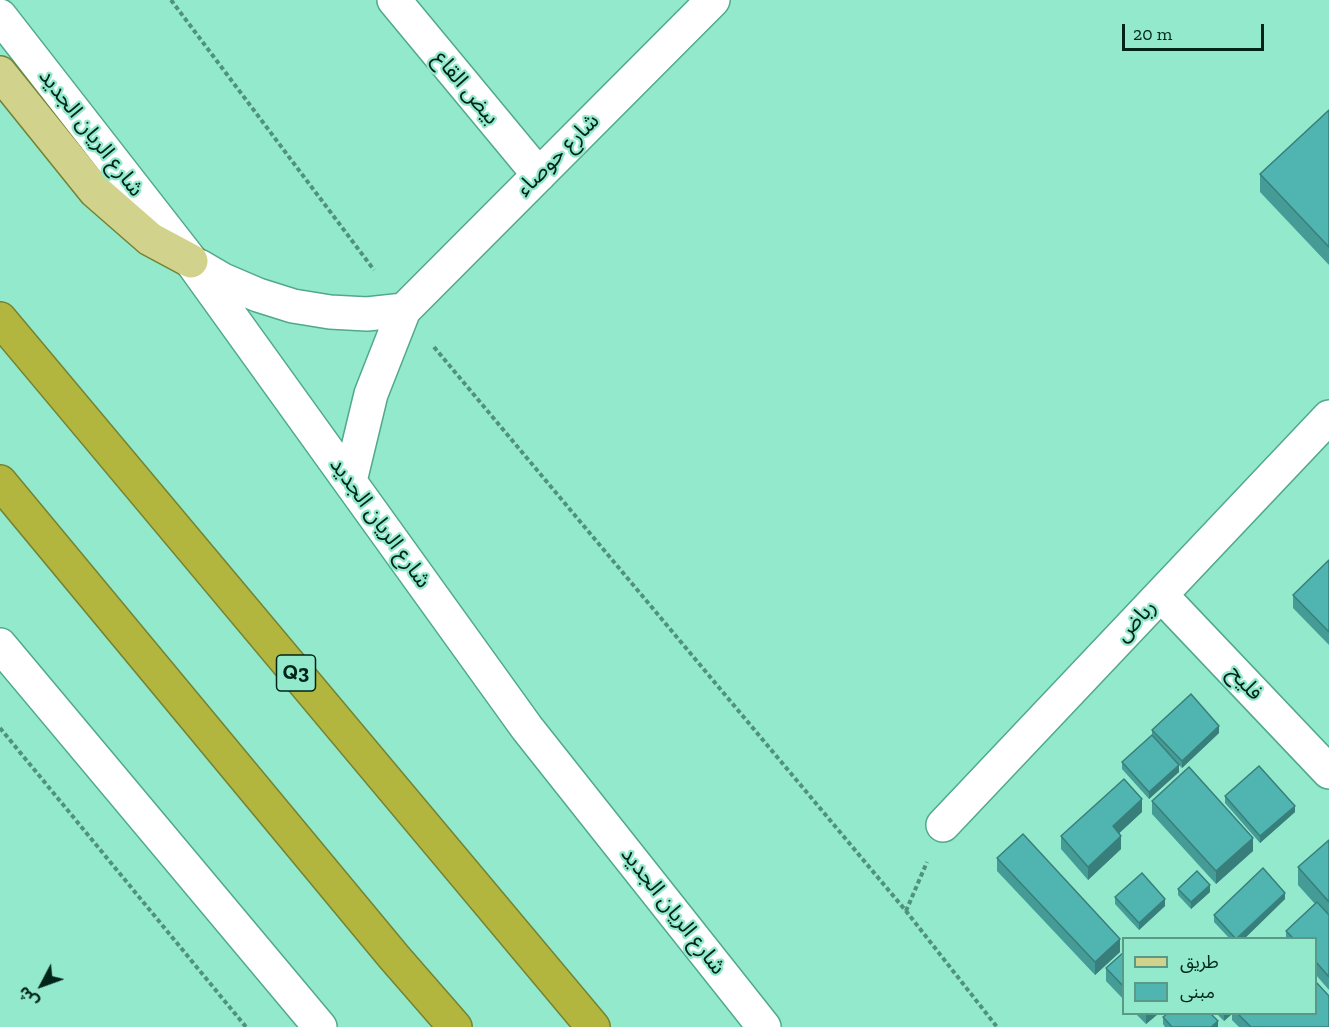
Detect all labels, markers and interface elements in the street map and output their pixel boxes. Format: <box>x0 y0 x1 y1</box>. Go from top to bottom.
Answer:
scale bar <box>1125 12 1268 50</box>
text: 20 m <box>1133 23 1172 45</box>
street label: بيض القاع <box>428 46 504 130</box>
street label: شارع الريان الجديد <box>33 64 149 202</box>
street label: شارع حوصاء <box>511 108 605 202</box>
street label: شارع الريان الجديد <box>324 453 436 593</box>
street label: رباض <box>1110 594 1162 648</box>
road number: Q3 <box>276 655 316 691</box>
street label: فليح <box>1222 660 1268 706</box>
street label: شارع الريان الجديد <box>615 842 731 980</box>
legend <box>1122 937 1317 1015</box>
text: طريق <box>1180 951 1219 973</box>
north arrow <box>12 955 72 1015</box>
text: مبنى <box>1180 981 1215 1003</box>
text: ش <box>14 983 42 1012</box>

